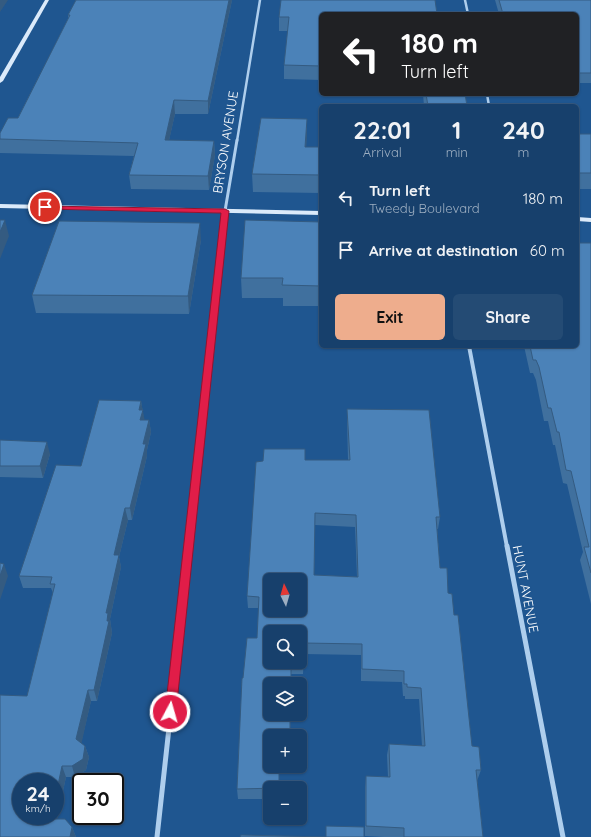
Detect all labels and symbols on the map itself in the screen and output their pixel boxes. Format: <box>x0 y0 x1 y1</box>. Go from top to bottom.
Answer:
street label: BRYSON AVENUE <box>209 90 241 194</box>
pin <box>28 190 62 224</box>
street label: HUNT AVENUE <box>510 544 542 634</box>
north arrow <box>263 573 307 617</box>
position arrow <box>149 691 191 733</box>
speed limit sign: 30 <box>72 773 124 825</box>

